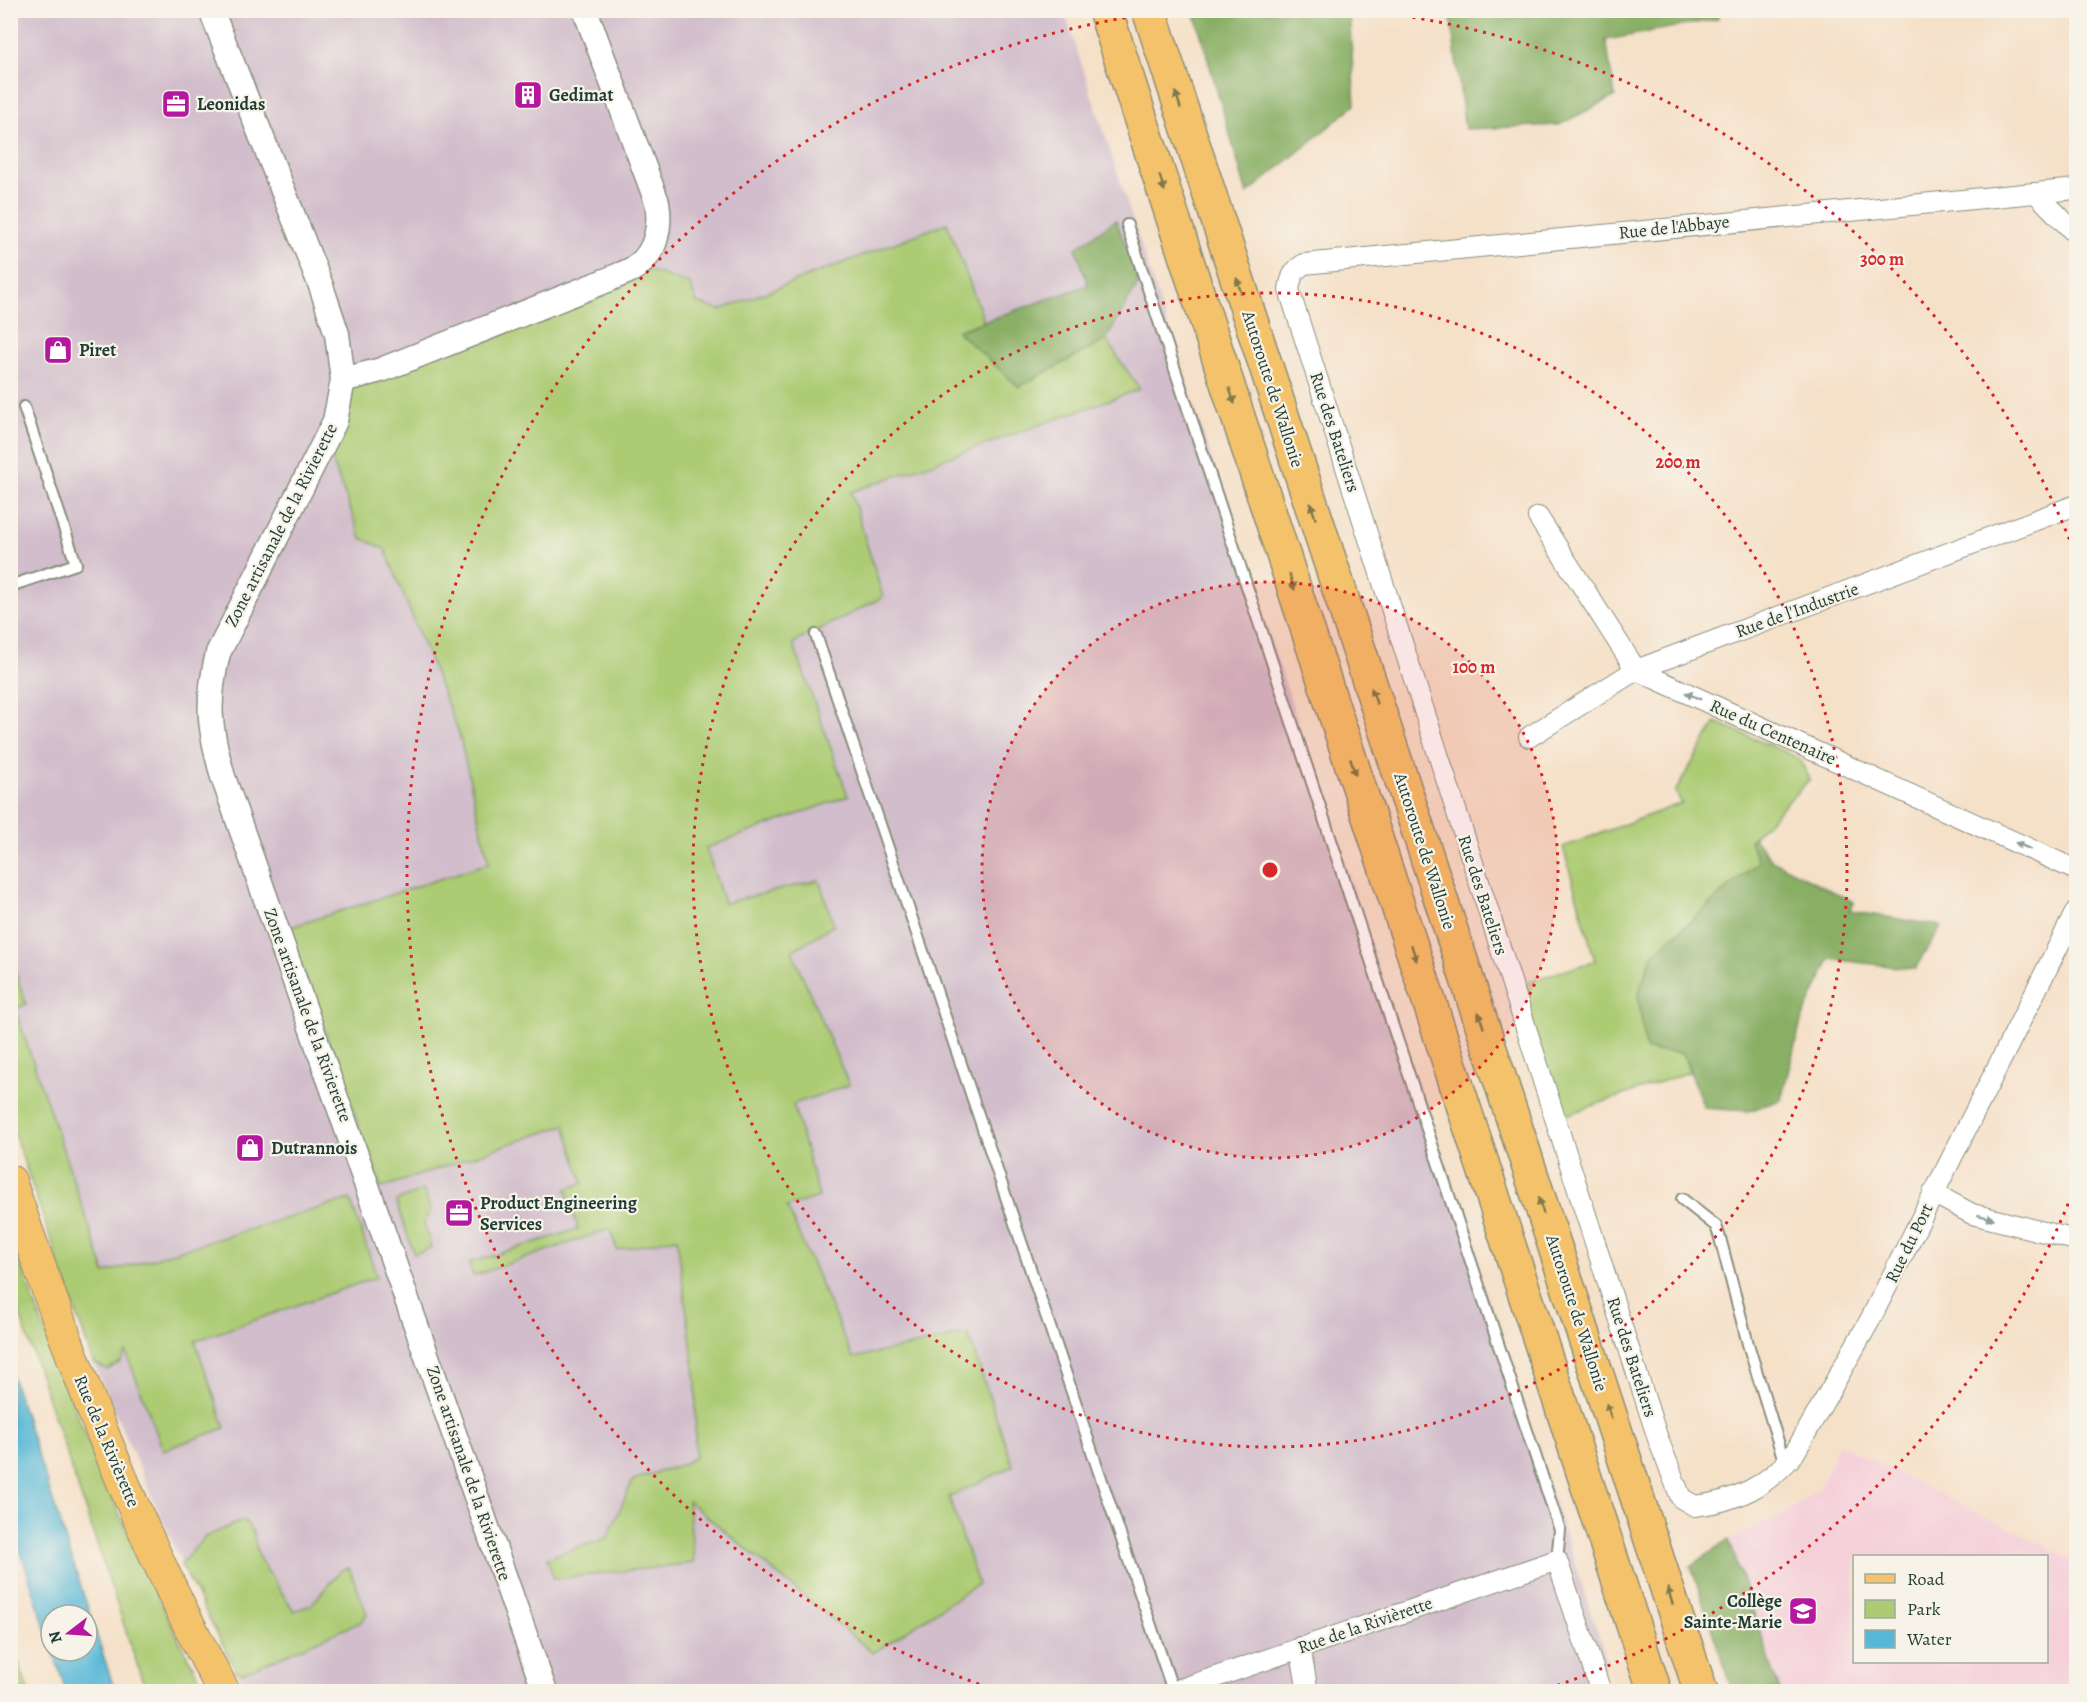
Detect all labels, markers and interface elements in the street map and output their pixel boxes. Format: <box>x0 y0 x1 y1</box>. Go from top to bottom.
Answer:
building icon: Gedimat <box>512 79 544 111</box>
place label: Gedimat <box>549 83 614 107</box>
office icon: Leonidas <box>160 88 192 120</box>
one-way arrow <box>1173 91 1183 109</box>
place label: Leonidas <box>197 92 265 116</box>
one-way arrow <box>1158 174 1167 192</box>
street label: Rue de l'Abbaye <box>1617 209 1731 245</box>
text: 300 m <box>1860 247 1904 271</box>
one-way arrow <box>1234 277 1244 295</box>
street label: Autoroute de Wallonie <box>1236 307 1310 470</box>
shop icon: Piret <box>42 334 74 366</box>
place label: Piret <box>79 338 116 362</box>
street label: Rue des Bateliers <box>1304 369 1366 495</box>
one-way arrow <box>1228 387 1237 405</box>
street label: Zone artisanale de la Rivierette <box>219 419 343 631</box>
text: 200 m <box>1655 450 1701 474</box>
one-way arrow <box>1308 502 1318 520</box>
one-way arrow <box>1288 573 1298 591</box>
street label: Rue de l'Industrie <box>1732 577 1862 643</box>
text: 100 m <box>1453 655 1495 679</box>
one-way arrow <box>1369 687 1378 705</box>
one-way arrow <box>1684 691 1701 700</box>
street label: Rue du Centenaire <box>1706 693 1840 771</box>
one-way arrow <box>1349 758 1358 776</box>
street label: Autoroute de Wallonie <box>1388 769 1462 932</box>
street label: Rue des Bateliers <box>1452 832 1514 958</box>
one-way arrow <box>2015 841 2032 850</box>
centre of rings <box>1260 860 1280 880</box>
street label: Zone artisanale de la Rivierette <box>258 905 358 1125</box>
one-way arrow <box>1409 944 1419 962</box>
one-way arrow <box>1475 1011 1485 1029</box>
shop icon: Dutrannois <box>234 1132 266 1164</box>
place label: Dutrannois <box>271 1136 357 1160</box>
place label: Product Engineering Services <box>480 1191 638 1236</box>
one-way arrow <box>1536 1196 1546 1214</box>
office icon: Product Engineering Services <box>443 1197 475 1229</box>
street label: Rue du Port <box>1879 1199 1939 1287</box>
one-way arrow <box>1977 1213 1995 1223</box>
street label: Autoroute de Wallonie <box>1540 1231 1614 1394</box>
street label: Rue des Bateliers <box>1601 1294 1663 1420</box>
street label: Zone artisanale de la Rivierette <box>421 1362 517 1584</box>
street label: Rue de la Rivièrette <box>68 1371 146 1511</box>
one-way arrow <box>1603 1402 1613 1420</box>
legend <box>1853 1555 2048 1663</box>
text: Road <box>1907 1567 1945 1591</box>
one-way arrow <box>1664 1587 1674 1605</box>
place label: Collège Sainte-Marie <box>1684 1589 1782 1634</box>
street label: Rue de la Rivièrette <box>1294 1591 1436 1659</box>
school or university icon: Collège Sainte-Marie <box>1787 1595 1819 1627</box>
text: Park <box>1907 1597 1941 1621</box>
north arrow <box>39 1603 99 1663</box>
text: Water <box>1906 1627 1952 1651</box>
text: N <box>43 1628 68 1646</box>

